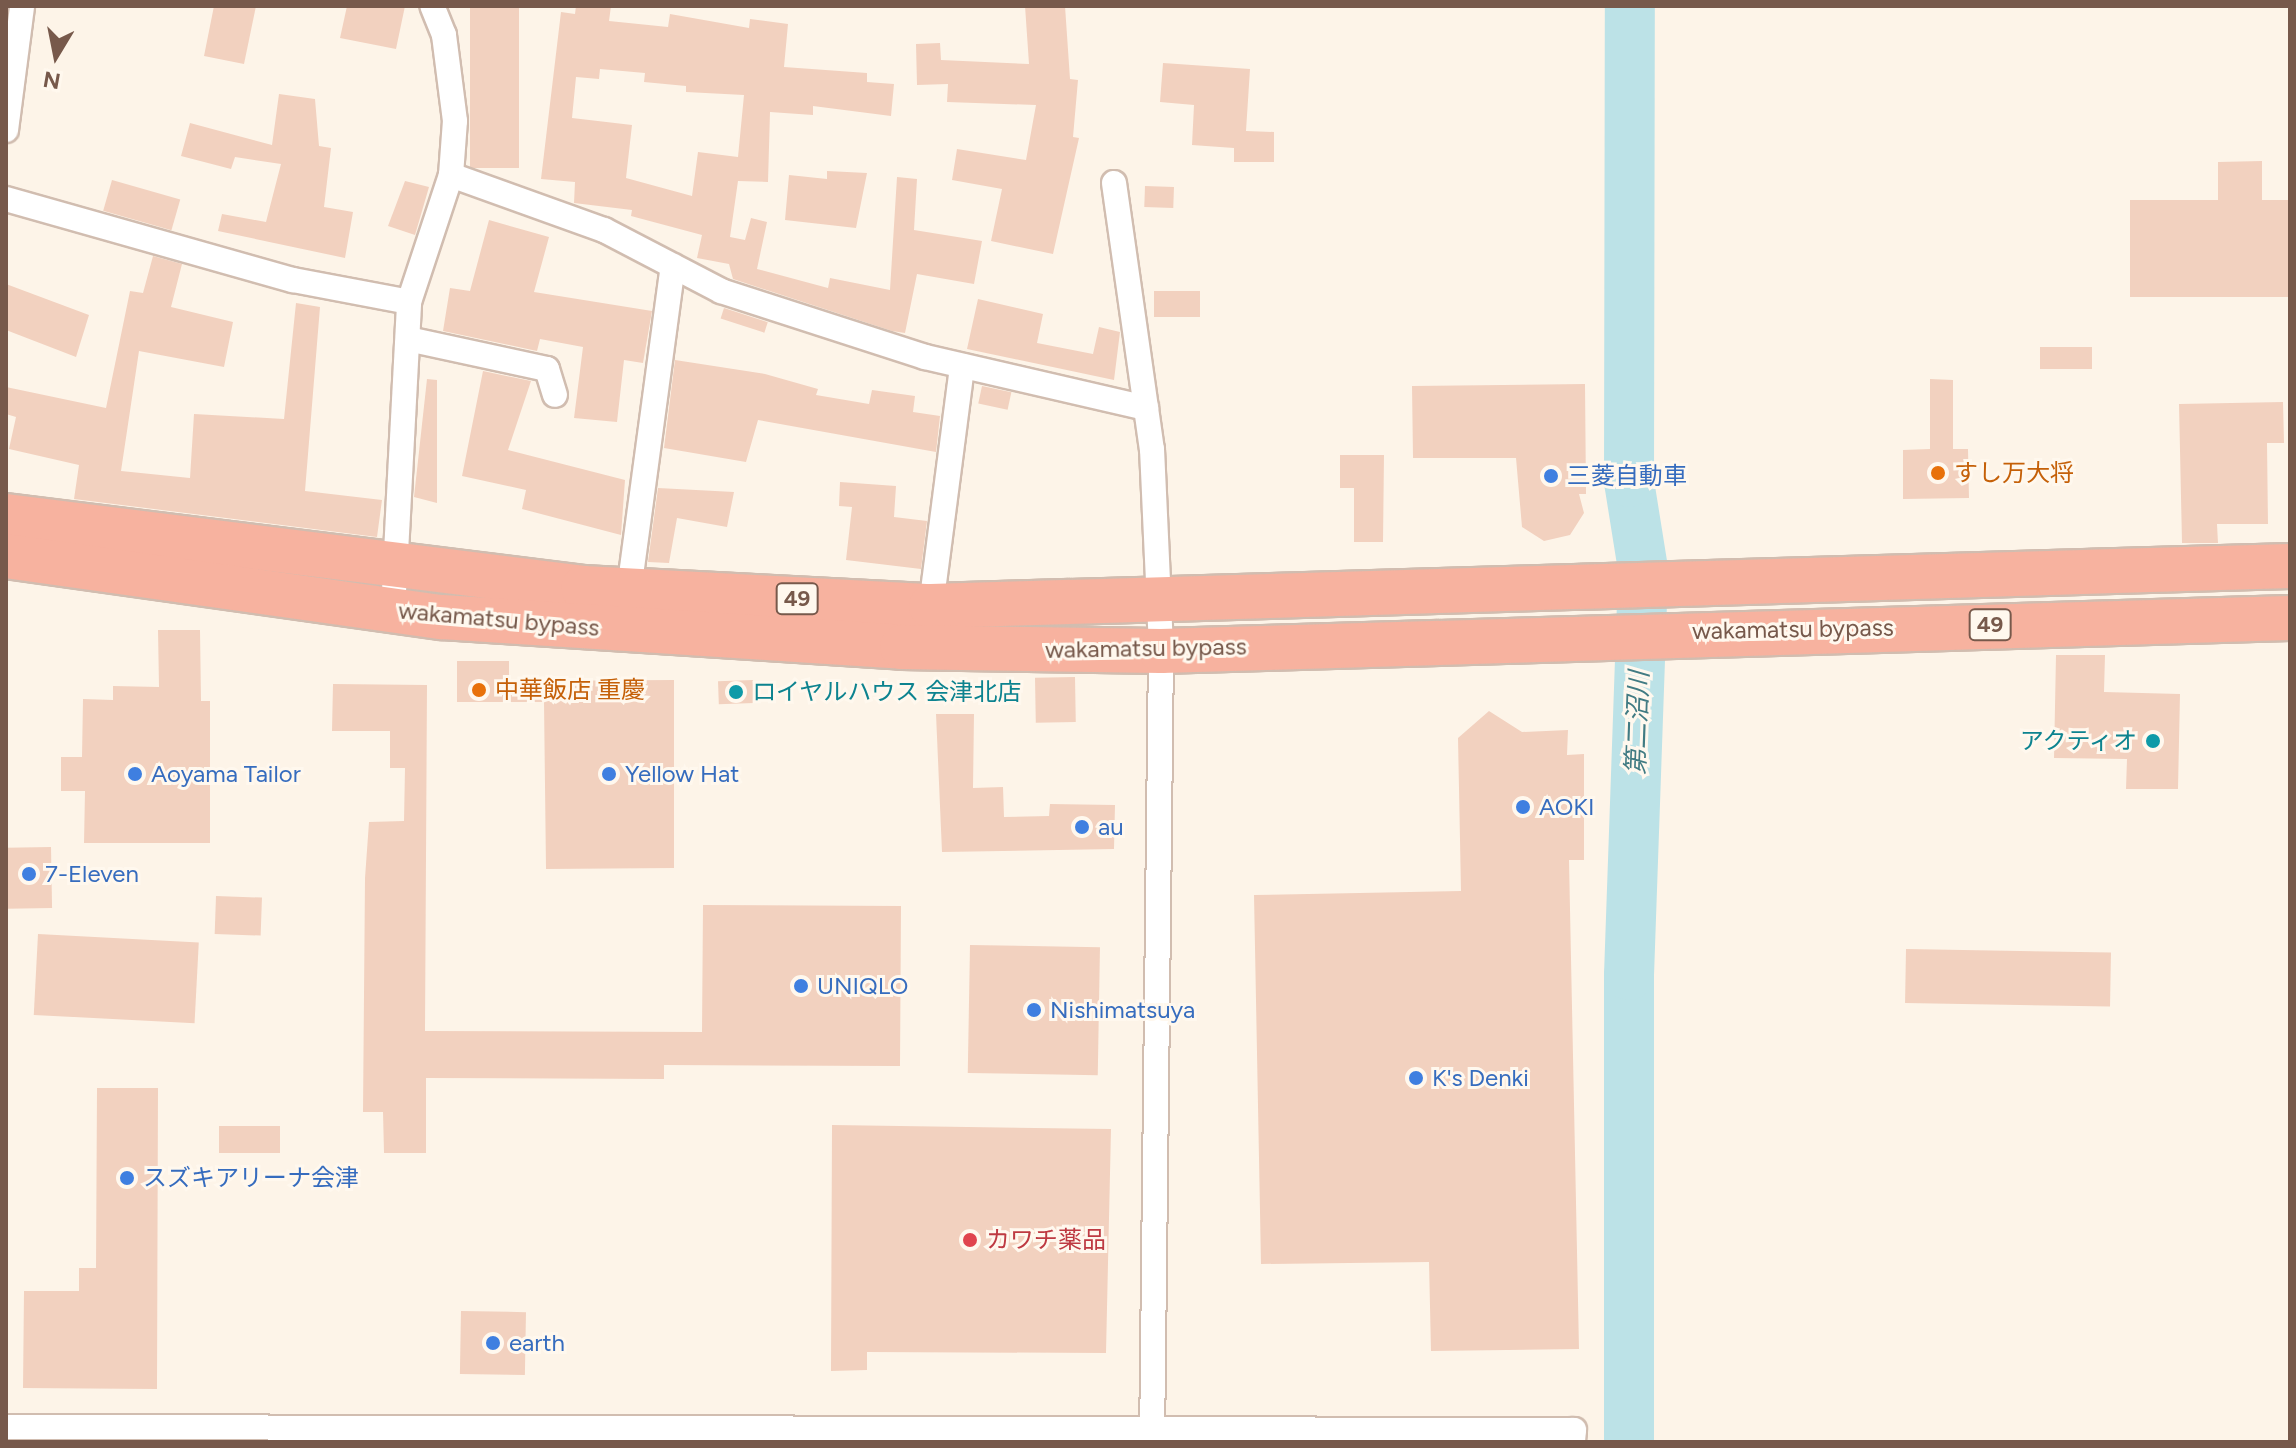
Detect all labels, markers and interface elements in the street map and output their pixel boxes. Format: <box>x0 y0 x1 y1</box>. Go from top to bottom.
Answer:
north arrow <box>16 16 96 96</box>
text: N <box>41 65 62 95</box>
place label: すし万大将 <box>1954 459 2074 487</box>
place label: 三菱自動車 <box>1567 462 1687 490</box>
marker: すし万大将 <box>1929 464 1947 482</box>
marker: 三菱自動車 <box>1542 467 1560 485</box>
road number: 49 <box>775 581 819 617</box>
street label: wakamatsu bypass <box>397 596 601 642</box>
road number: 49 <box>1968 607 2012 643</box>
street label: wakamatsu bypass <box>1692 613 1894 645</box>
street label: wakamatsu bypass <box>1045 632 1247 664</box>
water label: 第二沼川 <box>1621 670 1655 776</box>
place label: 中華飯店 重慶 <box>495 676 645 704</box>
place label: ロイヤルハウス 会津北店 <box>752 678 1022 706</box>
marker: 中華飯店 重慶 <box>470 681 488 699</box>
marker: ロイヤルハウス 会津北店 <box>727 683 745 701</box>
place label: アクティオ <box>2017 727 2137 755</box>
marker: アクティオ <box>2144 732 2162 750</box>
place label: Aoyama Tailor <box>151 760 301 788</box>
place label: Yellow Hat <box>625 760 739 788</box>
marker: Aoyama Tailor <box>126 765 144 783</box>
marker: Yellow Hat <box>600 765 618 783</box>
place label: AOKI <box>1539 793 1594 821</box>
marker: AOKI <box>1514 798 1532 816</box>
place label: au <box>1098 813 1124 841</box>
marker: au <box>1073 818 1091 836</box>
place label: 7-Eleven <box>45 860 139 888</box>
marker: 7-Eleven <box>20 865 38 883</box>
place label: UNIQLO <box>817 972 908 1000</box>
marker: UNIQLO <box>792 977 810 995</box>
place label: Nishimatsuya <box>1050 996 1195 1024</box>
marker: Nishimatsuya <box>1025 1001 1043 1019</box>
place label: K's Denki <box>1432 1064 1529 1092</box>
marker: K's Denki <box>1407 1069 1425 1087</box>
place label: スズキアリーナ会津 <box>143 1164 359 1192</box>
marker: スズキアリーナ会津 <box>118 1169 136 1187</box>
place label: カワチ薬品 <box>986 1226 1106 1254</box>
marker: カワチ薬品 <box>961 1231 979 1249</box>
place label: earth <box>509 1329 565 1357</box>
marker: earth <box>484 1334 502 1352</box>

